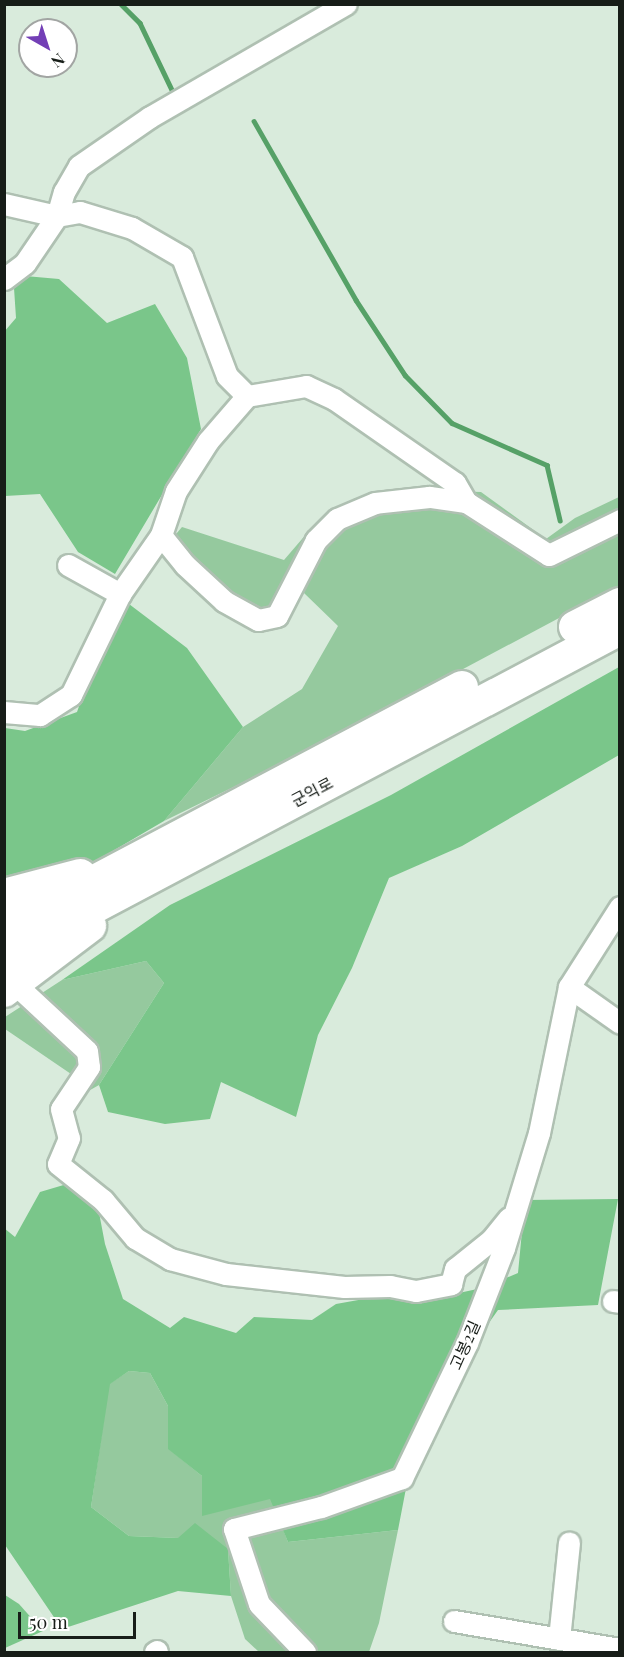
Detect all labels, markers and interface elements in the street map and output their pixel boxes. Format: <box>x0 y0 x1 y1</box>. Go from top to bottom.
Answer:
north arrow <box>18 18 78 78</box>
text: N <box>47 49 69 73</box>
street label: 군익로 <box>288 773 336 811</box>
street label: 고봉2길 <box>446 1317 484 1373</box>
scale bar <box>21 1600 140 1638</box>
text: 50 m <box>29 1610 68 1634</box>

